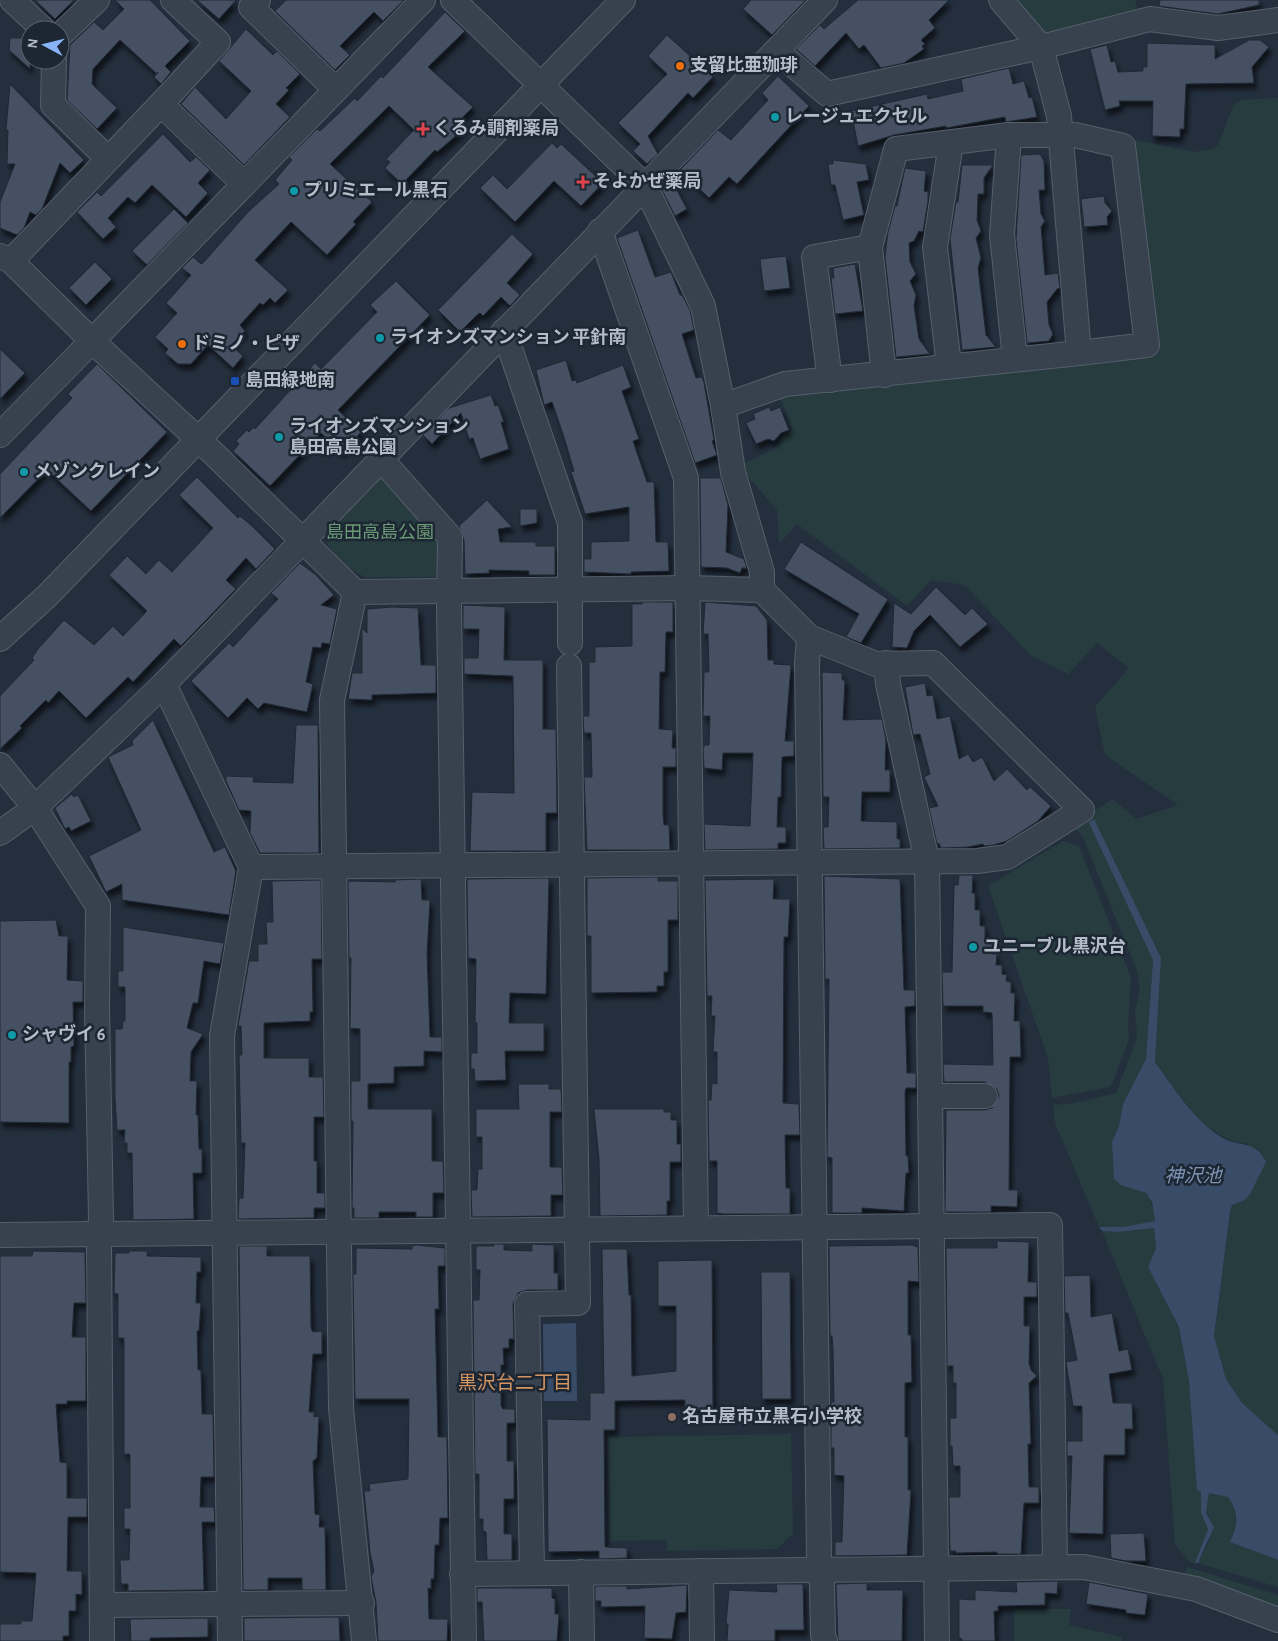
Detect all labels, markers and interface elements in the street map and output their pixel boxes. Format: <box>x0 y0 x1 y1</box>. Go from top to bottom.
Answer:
north arrow <box>20 20 70 70</box>
text: N <box>26 38 41 49</box>
place label: 支留比亜珈琲 <box>690 55 798 75</box>
marker: 支留比亜珈琲 <box>674 60 686 72</box>
place label: レージュエクセル <box>785 107 927 126</box>
marker: レージュエクセル <box>769 111 781 123</box>
place label: くるみ調剤薬局 <box>433 119 559 138</box>
marker: くるみ調剤薬局 <box>417 123 429 135</box>
place label: そよかぜ薬局 <box>593 172 701 191</box>
marker: そよかぜ薬局 <box>577 176 589 188</box>
place label: プリミエール黒石 <box>304 181 448 200</box>
marker: プリミエール黒石 <box>288 185 300 197</box>
place label: ライオンズマンション 平針南 <box>390 327 626 347</box>
marker: ライオンズマンション 平針南 <box>374 332 386 344</box>
place label: ドミノ・ピザ <box>192 334 300 353</box>
marker: ドミノ・ピザ <box>176 338 188 350</box>
place label: 島田緑地南 <box>245 370 335 390</box>
marker: 島田緑地南 <box>229 375 241 387</box>
place label: ライオンズマンション 島田高島公園 <box>289 416 469 457</box>
marker: ライオンズマンション 島田高島公園 <box>273 431 285 443</box>
place label: メゾンクレイン <box>34 461 160 481</box>
marker: メゾンクレイン <box>18 466 30 478</box>
park label: 島田高島公園 <box>326 522 434 542</box>
place label: ユニーブル黒沢台 <box>983 936 1126 956</box>
marker: ユニーブル黒沢台 <box>967 941 979 953</box>
place label: シャヴイ 6 <box>22 1023 106 1044</box>
marker: シャヴイ 6 <box>6 1029 18 1041</box>
water label: 神沢池 <box>1164 1166 1223 1186</box>
district label: 黒沢台二丁目 <box>458 1372 572 1393</box>
place label: 名古屋市立黒石小学校 <box>682 1406 862 1426</box>
marker: 名古屋市立黒石小学校 <box>666 1411 678 1423</box>

